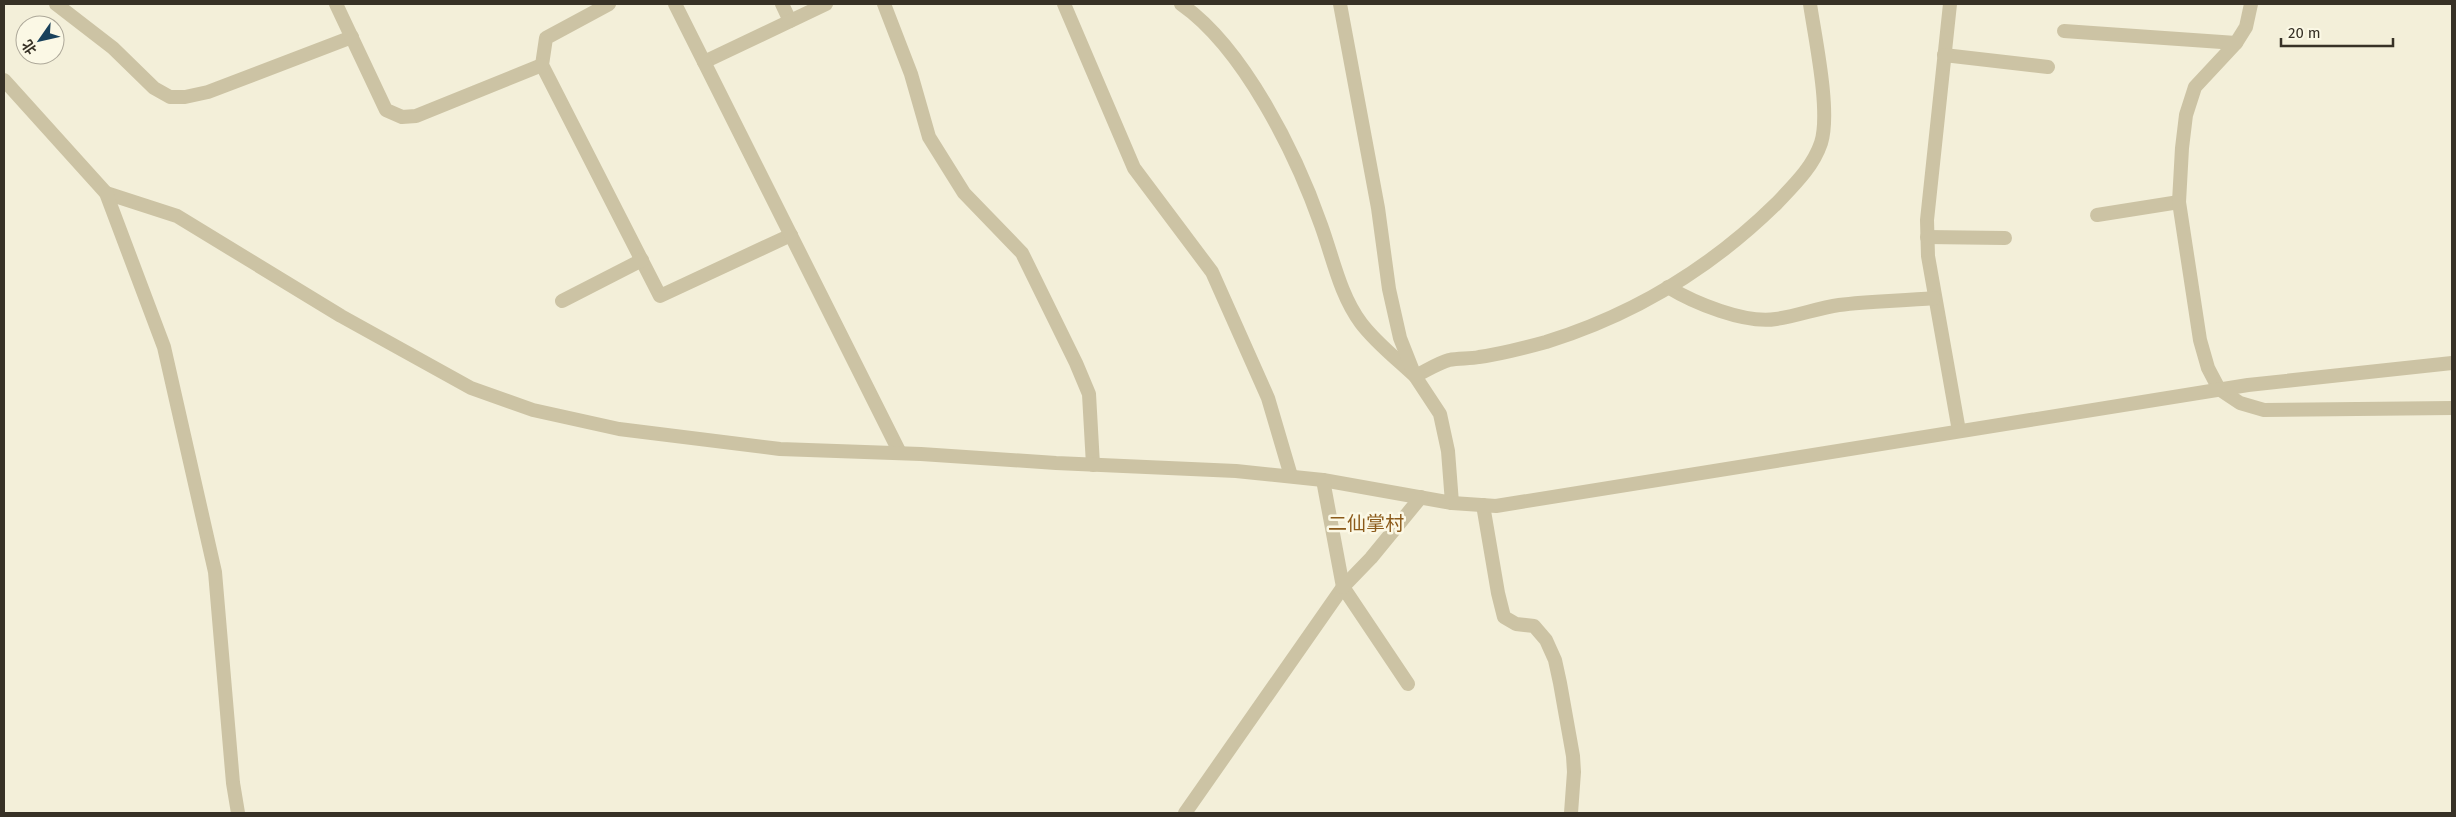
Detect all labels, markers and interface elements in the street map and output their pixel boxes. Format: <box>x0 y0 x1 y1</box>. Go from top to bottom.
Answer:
north arrow <box>15 15 65 65</box>
scale bar <box>2281 15 2394 47</box>
text: 20 m <box>2288 24 2321 42</box>
text: 北 <box>19 36 41 58</box>
district label: 二仙掌村 <box>1328 512 1404 535</box>

